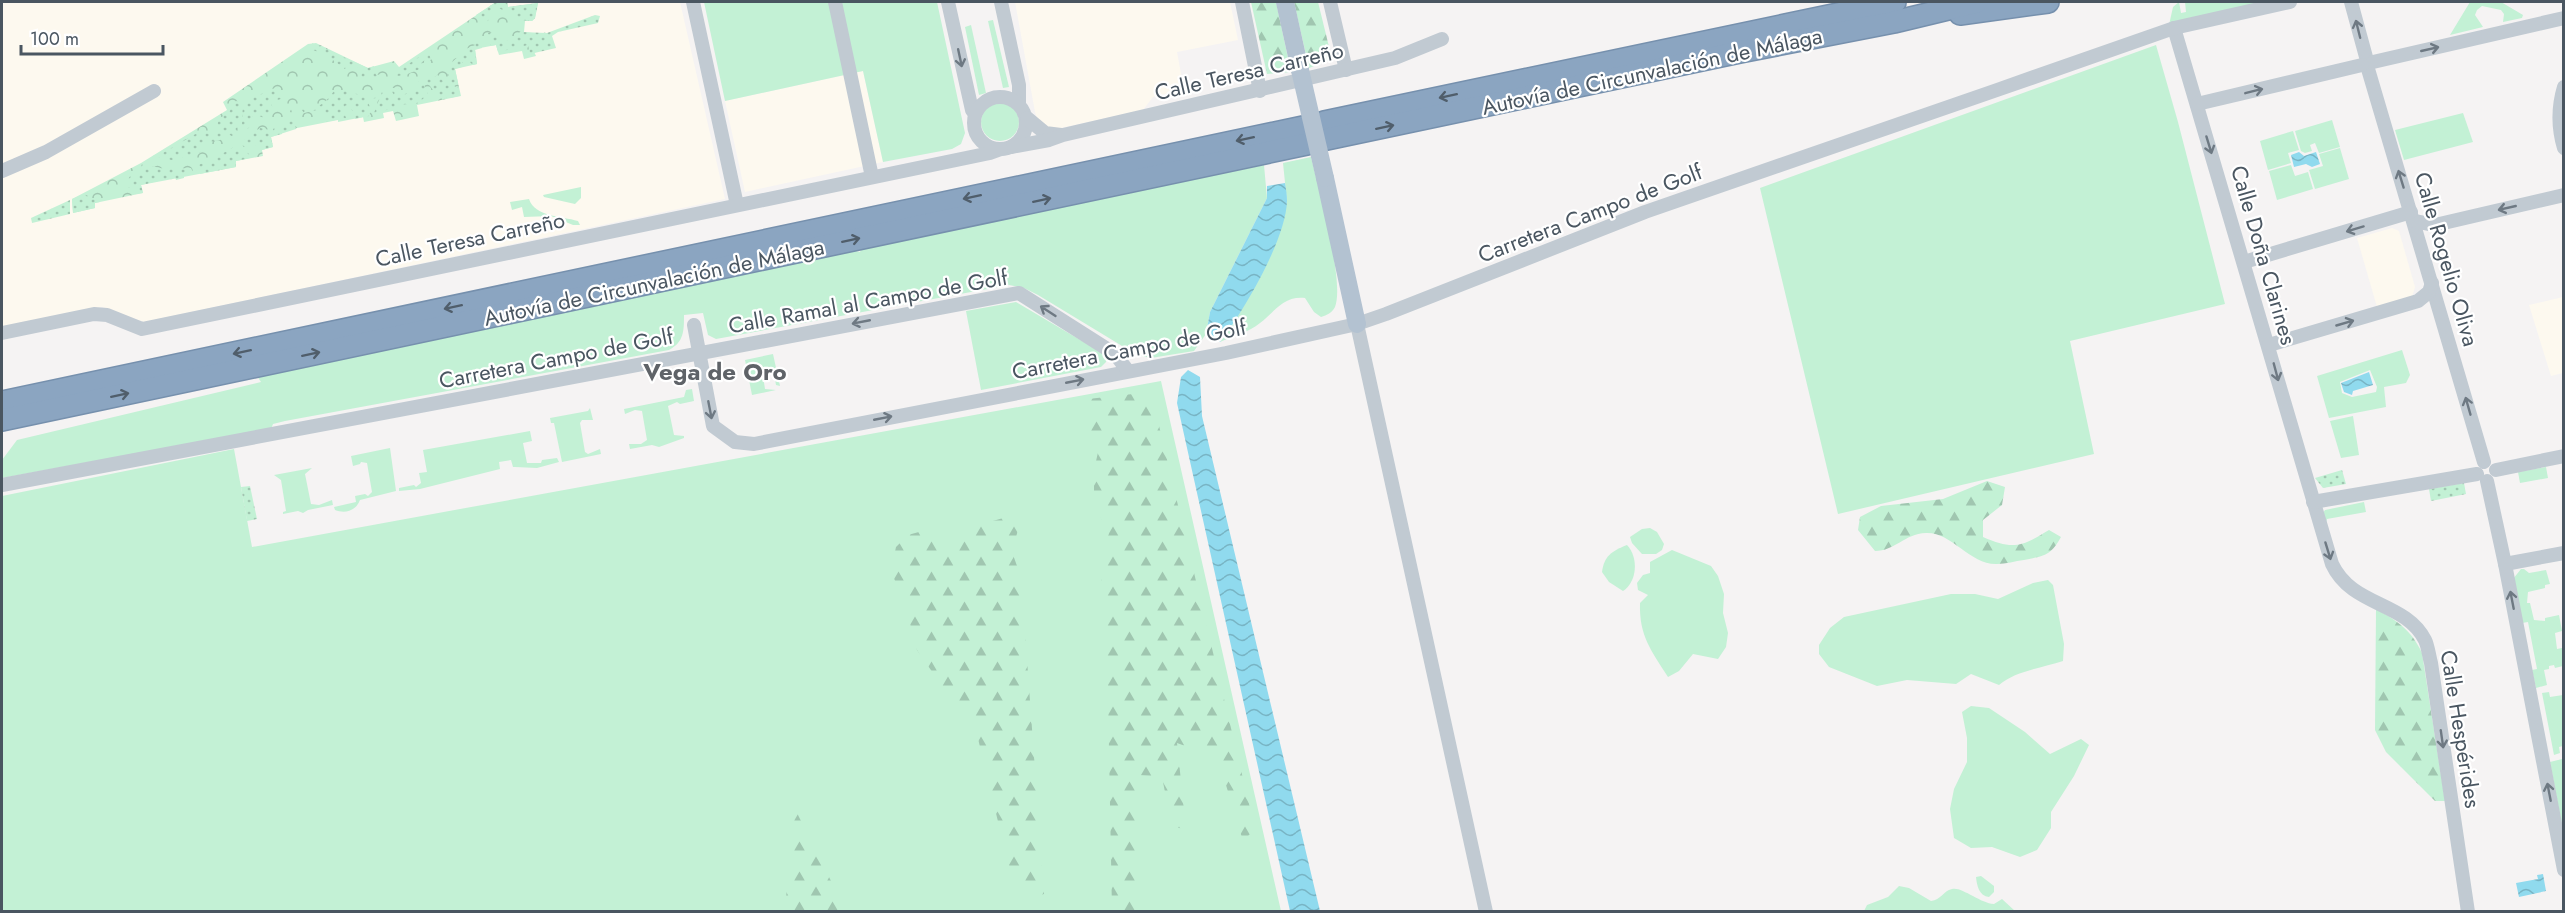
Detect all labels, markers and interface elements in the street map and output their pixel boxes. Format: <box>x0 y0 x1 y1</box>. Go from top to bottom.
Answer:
scale bar <box>21 18 164 56</box>
street label: Autovía de Circunvalación de Málaga <box>1479 19 1825 123</box>
one-way arrow <box>2352 20 2363 39</box>
text: 100 m <box>30 26 79 52</box>
street label: Calle Teresa Carreño <box>1151 34 1347 108</box>
one-way arrow <box>2420 42 2439 54</box>
one-way arrow <box>955 49 967 68</box>
one-way arrow <box>2244 84 2263 96</box>
one-way arrow <box>1438 91 1458 102</box>
one-way arrow <box>1374 121 1394 132</box>
one-way arrow <box>1236 134 1256 145</box>
one-way arrow <box>2204 135 2215 154</box>
street label: Carretera Campo de Golf <box>1473 155 1707 271</box>
street label: Calle Doña Clarines <box>2223 162 2305 349</box>
street label: Calle Rogelio Oliva <box>2407 168 2487 350</box>
one-way arrow <box>2395 170 2406 189</box>
one-way arrow <box>963 191 982 203</box>
one-way arrow <box>1032 193 1051 205</box>
street label: Calle Teresa Carreño <box>372 203 568 275</box>
one-way arrow <box>2497 203 2517 214</box>
one-way arrow <box>2346 224 2365 235</box>
street label: Autovía de Circunvalación de Málaga <box>481 230 827 334</box>
one-way arrow <box>841 234 860 245</box>
street label: Calle Ramal al Campo de Golf <box>726 261 1011 341</box>
one-way arrow <box>444 302 463 313</box>
one-way arrow <box>1040 305 1057 317</box>
street label: Carretera Campo de Golf <box>1009 310 1250 387</box>
one-way arrow <box>2335 316 2354 328</box>
one-way arrow <box>852 317 871 328</box>
street label: Carretera Campo de Golf <box>436 319 677 396</box>
one-way arrow <box>233 347 252 358</box>
one-way arrow <box>301 348 320 360</box>
district label: Vega de Oro <box>642 354 787 389</box>
one-way arrow <box>2271 362 2282 381</box>
one-way arrow <box>1064 375 1084 386</box>
one-way arrow <box>110 389 130 400</box>
one-way arrow <box>2462 397 2473 416</box>
one-way arrow <box>705 399 716 419</box>
one-way arrow <box>873 412 892 424</box>
one-way arrow <box>2323 541 2334 560</box>
one-way arrow <box>2506 591 2517 611</box>
street label: Calle Hespérides <box>2433 648 2489 810</box>
one-way arrow <box>2437 728 2448 748</box>
one-way arrow <box>2543 783 2554 802</box>

